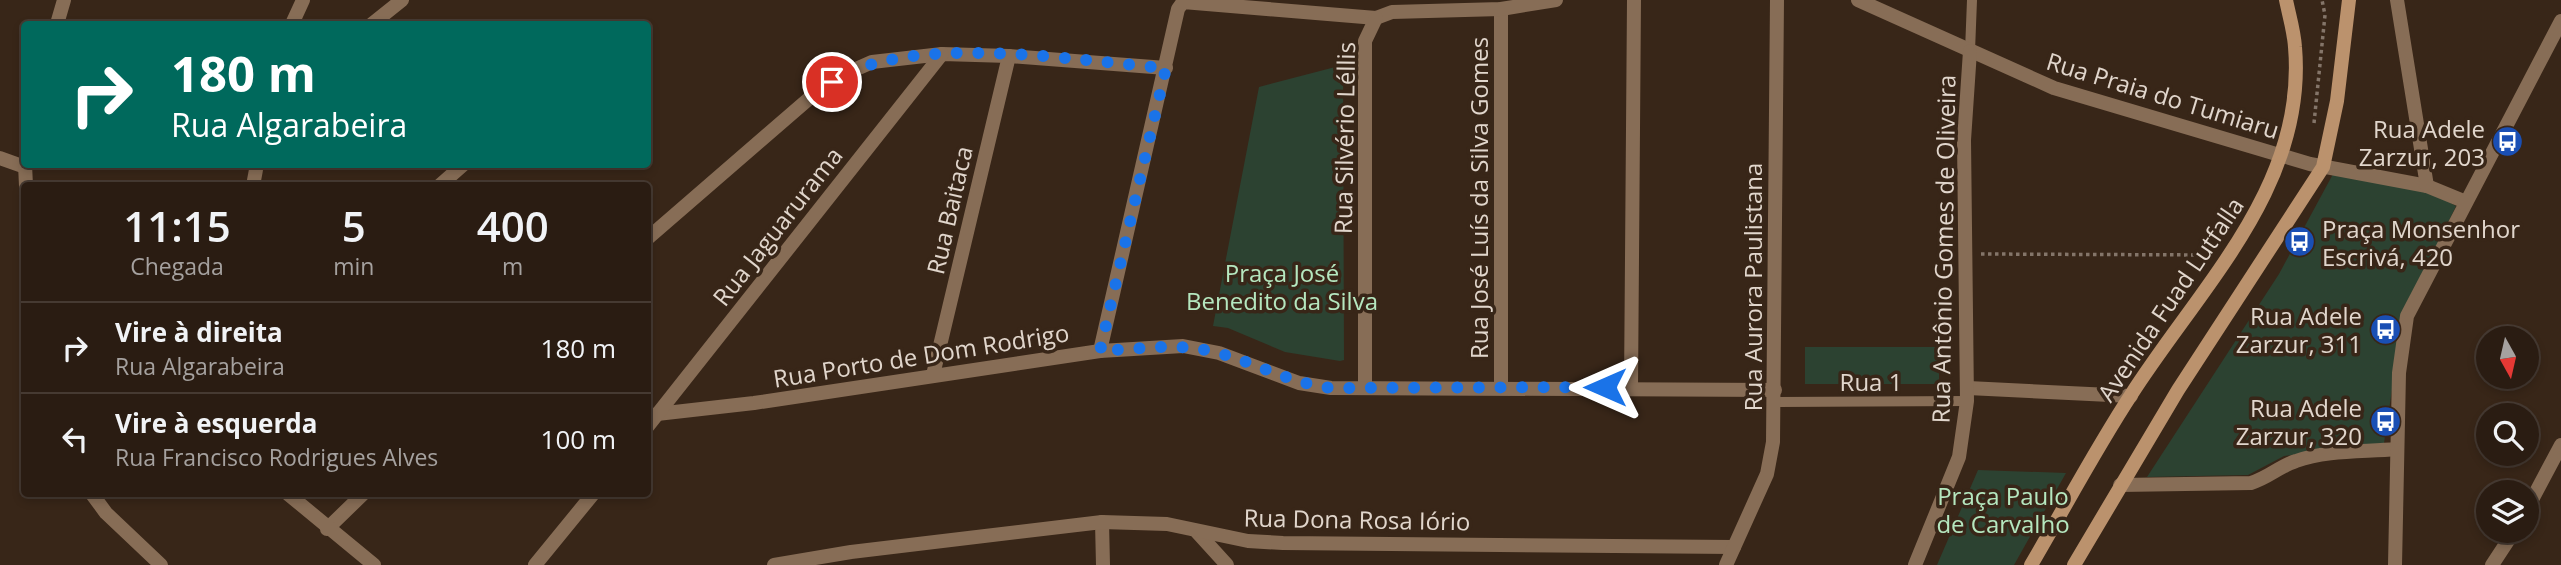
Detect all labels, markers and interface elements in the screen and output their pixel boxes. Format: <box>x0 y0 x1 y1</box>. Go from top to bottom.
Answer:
street label: Rua José Luís da Silva Gomes <box>1462 37 1495 359</box>
text: 180 m <box>171 40 316 106</box>
street label: Rua Silvério Léllis <box>1326 42 1362 234</box>
street label: Rua Praia do Tumiaru <box>2043 44 2283 146</box>
icon: right <box>56 49 147 140</box>
pin <box>802 52 862 112</box>
icon: arrive <box>813 63 851 101</box>
street label: Rua Antônio Gomes de Oliveira <box>1923 74 1963 424</box>
text: Rua Algarabeira <box>171 103 407 146</box>
place label: Rua Adele Zarzur, 203 <box>2359 112 2485 173</box>
bus stop icon: Rua Adele Zarzur, 203 <box>2491 125 2525 159</box>
street label: Rua Jaguarurama <box>705 140 849 312</box>
street label: Rua Baitaca <box>918 143 980 277</box>
street label: Rua Aurora Paulistana <box>1736 163 1769 411</box>
street label: Avenida Fuad Lutfalla <box>2089 190 2251 408</box>
text: 11:15 <box>123 197 231 254</box>
text: 5 <box>342 197 366 254</box>
text: 400 <box>477 197 549 254</box>
place label: Praça Monsenhor Escrivá, 420 <box>2322 212 2520 273</box>
bus stop icon: Praça Monsenhor Escrivá, 420 <box>2282 225 2316 259</box>
text: Chegada <box>130 250 224 282</box>
text: min <box>333 250 374 282</box>
text: m <box>502 250 523 282</box>
park label: Praça José Benedito da Silva <box>1186 256 1378 317</box>
place label: Rua Adele Zarzur, 311 <box>2236 299 2362 360</box>
bus stop icon: Rua Adele Zarzur, 311 <box>2368 312 2402 346</box>
text: Vire à direita <box>115 314 283 350</box>
street label: Rua Porto de Dom Rodrigo <box>771 315 1071 395</box>
north arrow <box>2476 326 2539 388</box>
map controls <box>2476 326 2539 543</box>
icon: right <box>56 329 94 367</box>
text: 180 m <box>541 330 616 366</box>
text: Rua Algarabeira <box>115 350 285 382</box>
position arrow <box>1568 350 1642 424</box>
street label: Rua 1 <box>1840 365 1902 398</box>
place label: Rua Adele Zarzur, 320 <box>2236 391 2362 452</box>
button: search <box>2476 403 2539 466</box>
bus stop icon: Rua Adele Zarzur, 320 <box>2368 404 2402 438</box>
text: Vire à esquerda <box>115 405 317 441</box>
icon: left <box>56 420 94 458</box>
text: 100 m <box>541 421 616 457</box>
text: Rua Francisco Rodrigues Alves <box>115 441 438 473</box>
park label: Praça Paulo de Carvalho <box>1936 479 2070 540</box>
button: layers <box>2476 480 2539 543</box>
street label: Rua Dona Rosa Iório <box>1243 501 1471 537</box>

